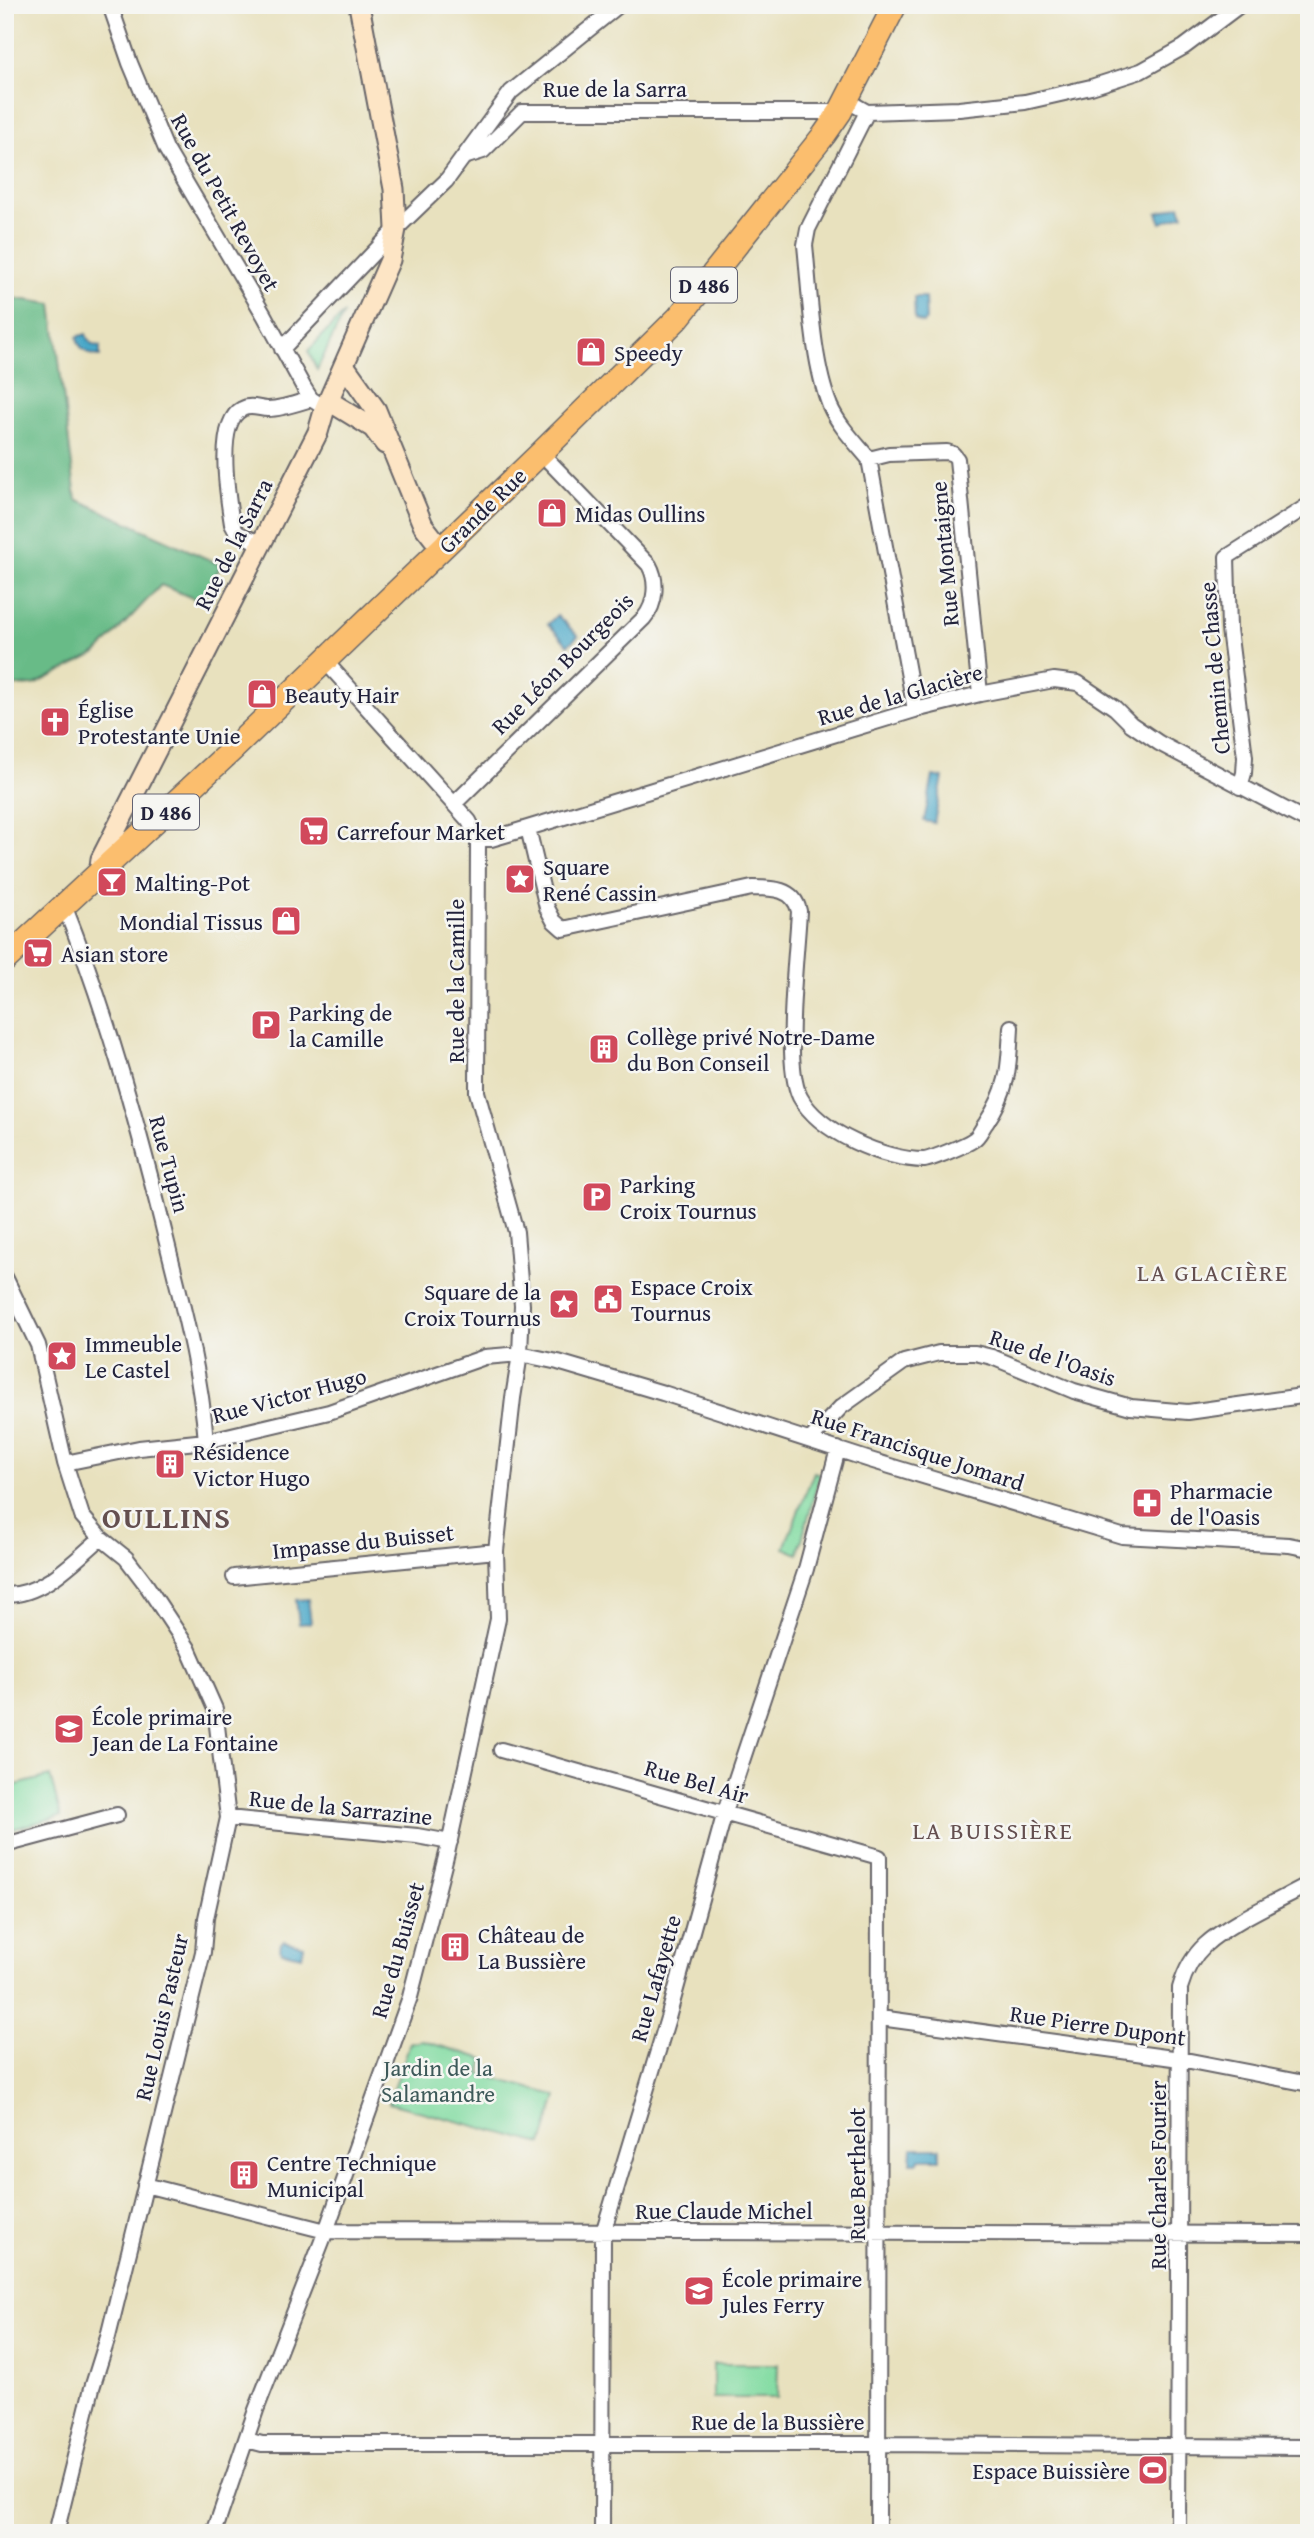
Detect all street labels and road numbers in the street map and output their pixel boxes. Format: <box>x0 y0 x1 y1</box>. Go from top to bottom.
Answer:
street label: Rue de la Sarra <box>543 72 687 105</box>
street label: Rue du Petit Revoyet <box>163 107 289 297</box>
road number: D 486 <box>671 268 737 302</box>
street label: Grande Rue <box>431 460 533 560</box>
street label: Rue de la Sarra <box>186 472 280 616</box>
street label: Rue Montaigne <box>921 480 967 628</box>
street label: Chemin de Chasse <box>1190 580 1238 756</box>
street label: Rue Léon Bourgeois <box>483 584 641 742</box>
street label: Rue de la Glacière <box>814 655 986 733</box>
road number: D 486 <box>133 794 199 830</box>
street label: Rue de la Camille <box>439 899 472 1063</box>
street label: Rue Tupin <box>141 1112 199 1216</box>
street label: Rue de l'Oasis <box>985 1320 1121 1394</box>
street label: Rue Victor Hugo <box>208 1359 370 1431</box>
street label: Rue Francisque Jomard <box>807 1399 1029 1499</box>
street label: Impasse du Buisset <box>271 1515 455 1567</box>
street label: Rue Bel Air <box>641 1750 753 1812</box>
street label: Rue de la Sarrazine <box>248 1781 434 1833</box>
street label: Rue du Buisset <box>362 1878 432 2022</box>
street label: Rue Lafayette <box>621 1911 689 2045</box>
street label: Rue Louis Pasteur <box>126 1930 196 2104</box>
street label: Rue Pierre Dupont <box>1008 1996 1188 2054</box>
street label: Rue Charles Fourier <box>1141 2080 1174 2270</box>
street label: Rue Berthelot <box>840 2108 873 2241</box>
street label: Rue Claude Michel <box>635 2194 813 2227</box>
street label: Rue de la Bussière <box>692 2405 864 2438</box>

